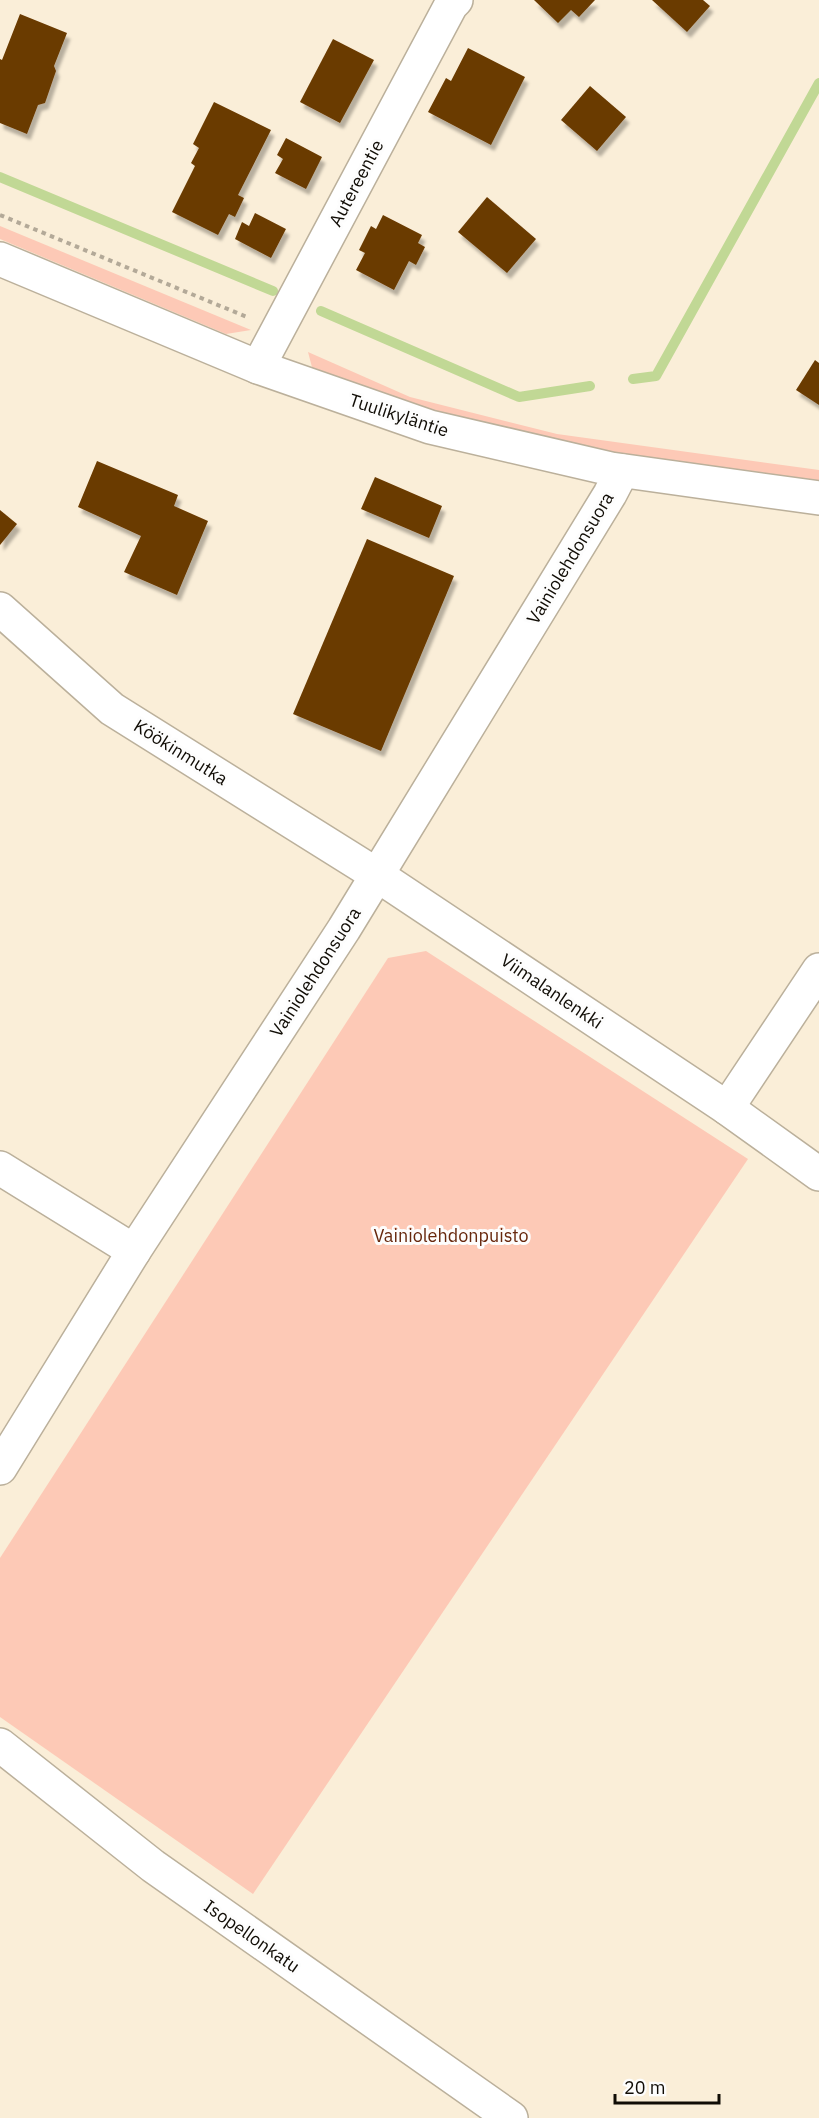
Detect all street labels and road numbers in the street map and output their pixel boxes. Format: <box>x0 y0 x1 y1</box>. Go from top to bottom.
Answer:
street label: Autereentie <box>324 136 389 230</box>
street label: Tuulikyläntie <box>346 388 452 442</box>
street label: Vainiolehdonsuora <box>521 487 619 628</box>
street label: Köökinmutka <box>130 714 233 790</box>
street label: Vainiolehdonsuora <box>264 902 366 1041</box>
street label: Viimalanlenkki <box>496 948 608 1034</box>
street label: Isopellonkatu <box>200 1894 304 1978</box>

